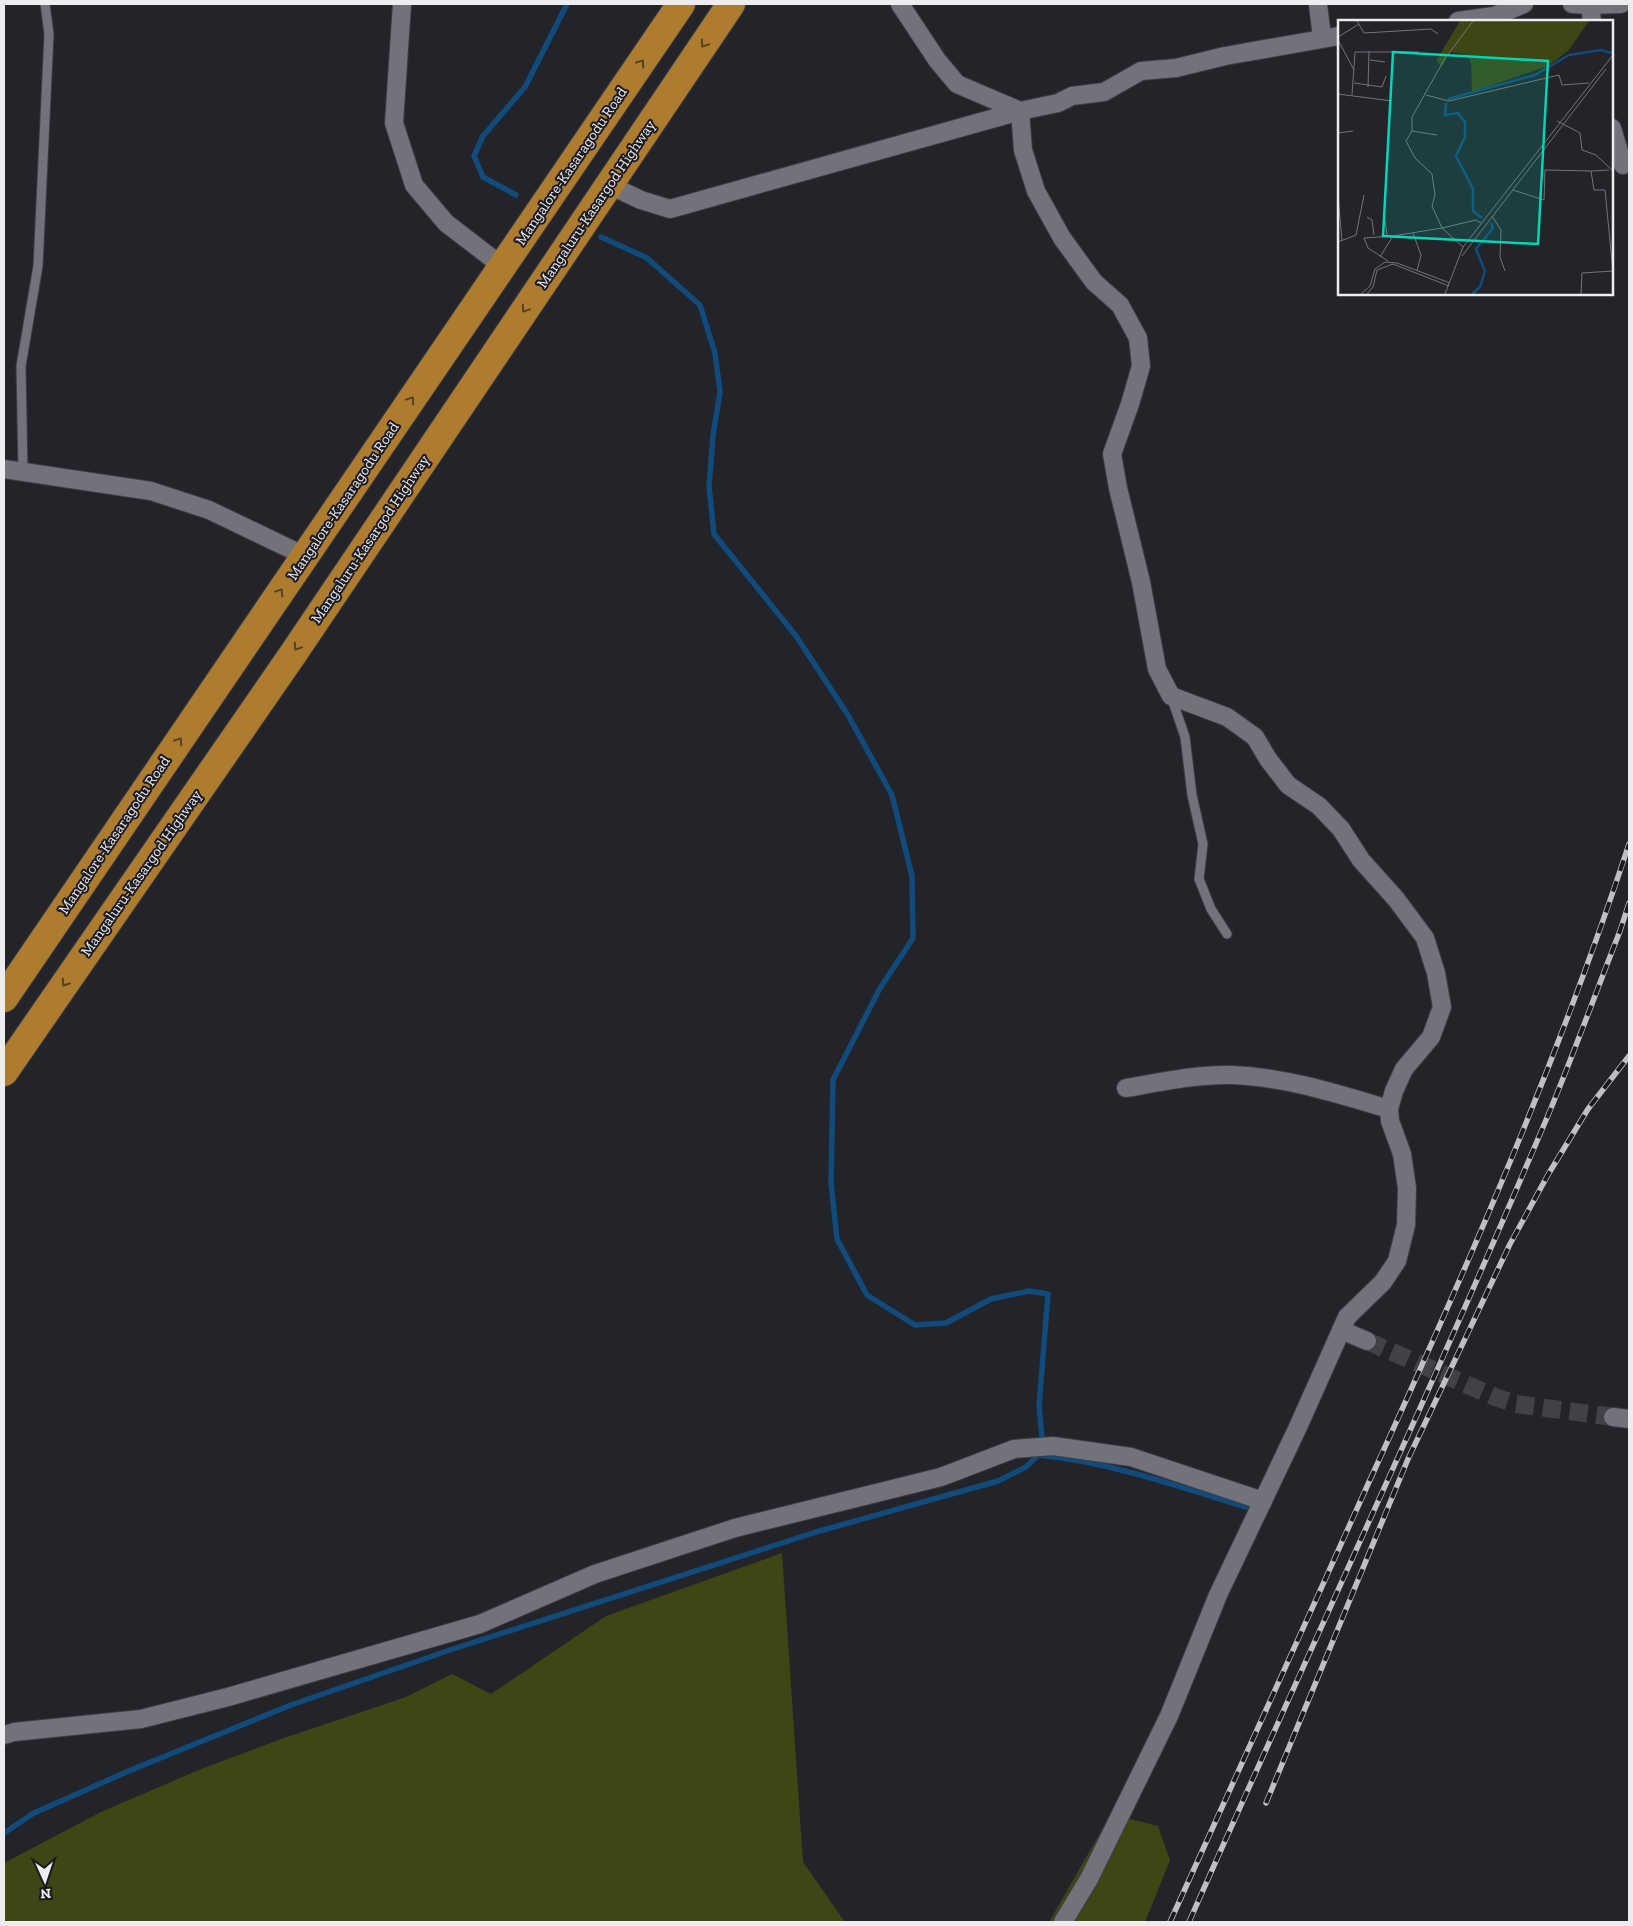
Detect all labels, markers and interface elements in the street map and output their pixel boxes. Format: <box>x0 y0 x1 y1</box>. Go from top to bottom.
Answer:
inset map <box>1338 20 1613 295</box>
one-way arrow <box>701 38 710 48</box>
one-way arrow <box>635 59 644 69</box>
street label: Mangalore-Kasaragodu Road <box>511 83 631 248</box>
street label: Mangaluru-Kasargod Highway <box>533 116 659 291</box>
one-way arrow <box>522 304 531 313</box>
one-way arrow <box>405 396 414 406</box>
street label: Mangalore-Kasaragodu Road <box>283 418 403 583</box>
street label: Mangaluru-Kasargod Highway <box>307 451 433 626</box>
one-way arrow <box>274 588 284 597</box>
one-way arrow <box>294 642 303 651</box>
one-way arrow <box>173 737 182 746</box>
street label: Mangalore-Kasaragodu Road <box>54 752 174 917</box>
street label: Mangaluru-Kasargod Highway <box>77 786 206 960</box>
one-way arrow <box>62 977 71 986</box>
north arrow <box>20 1856 70 1906</box>
text: N <box>40 1885 51 1902</box>

